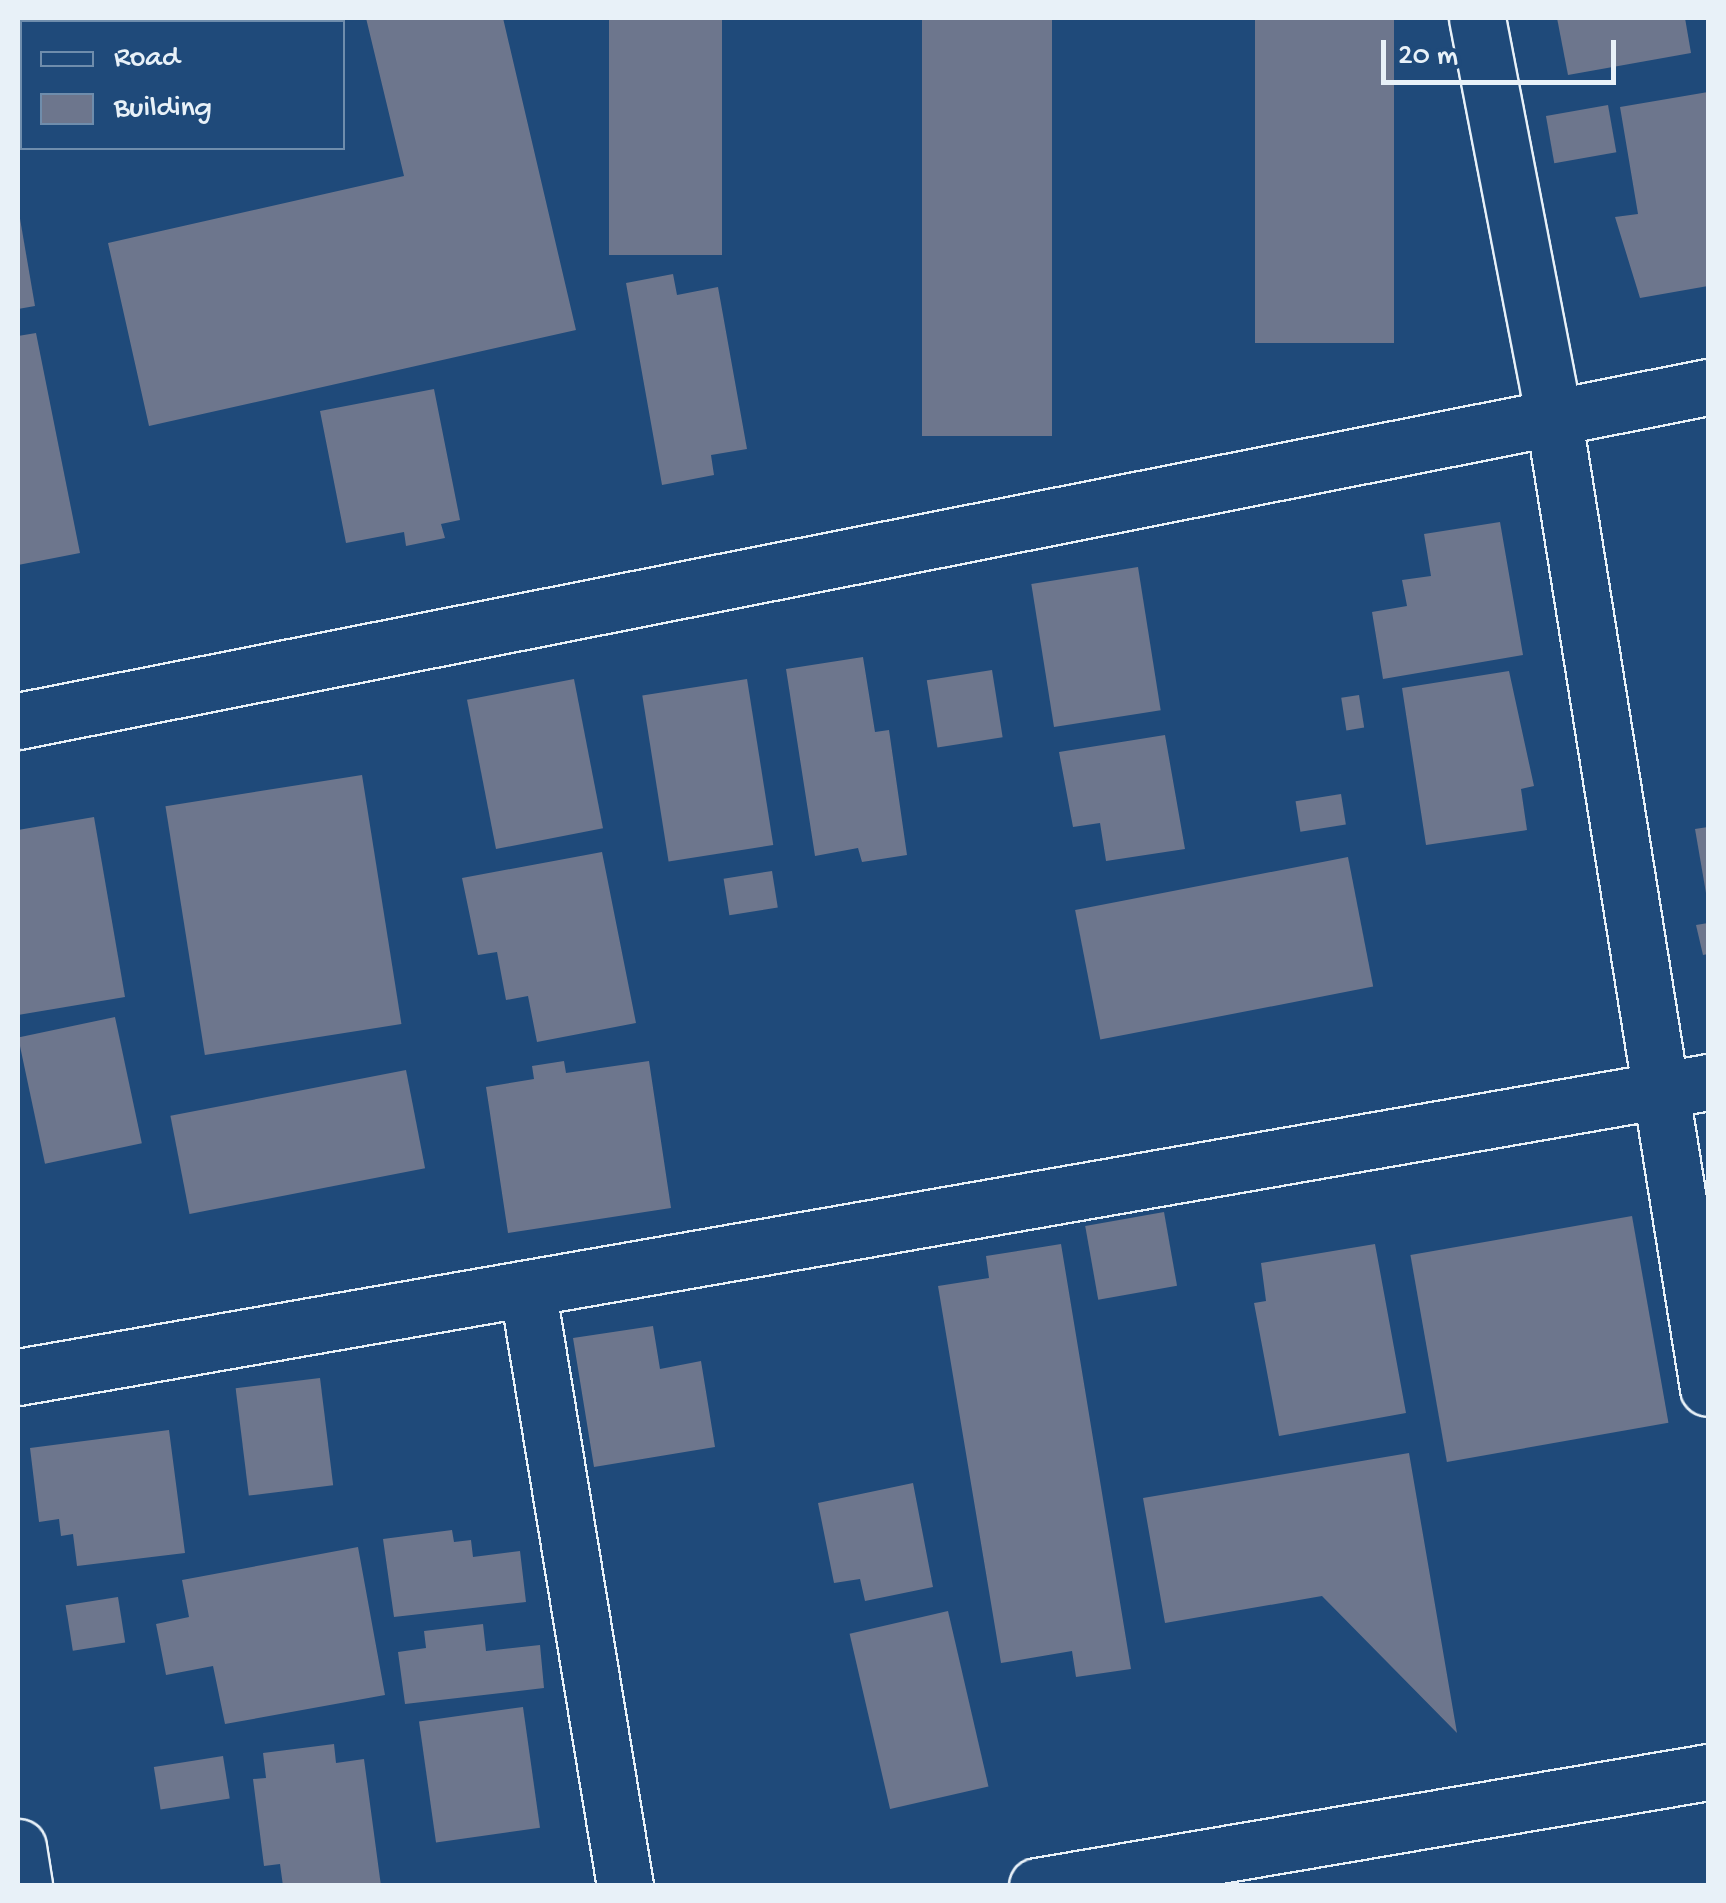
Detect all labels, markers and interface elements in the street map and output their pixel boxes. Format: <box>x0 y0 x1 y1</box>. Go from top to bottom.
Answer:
legend <box>20 20 345 150</box>
scale bar <box>1386 20 1621 82</box>
text: 20 m <box>1398 40 1458 75</box>
text: Road <box>114 42 180 77</box>
text: Building <box>114 92 212 127</box>

